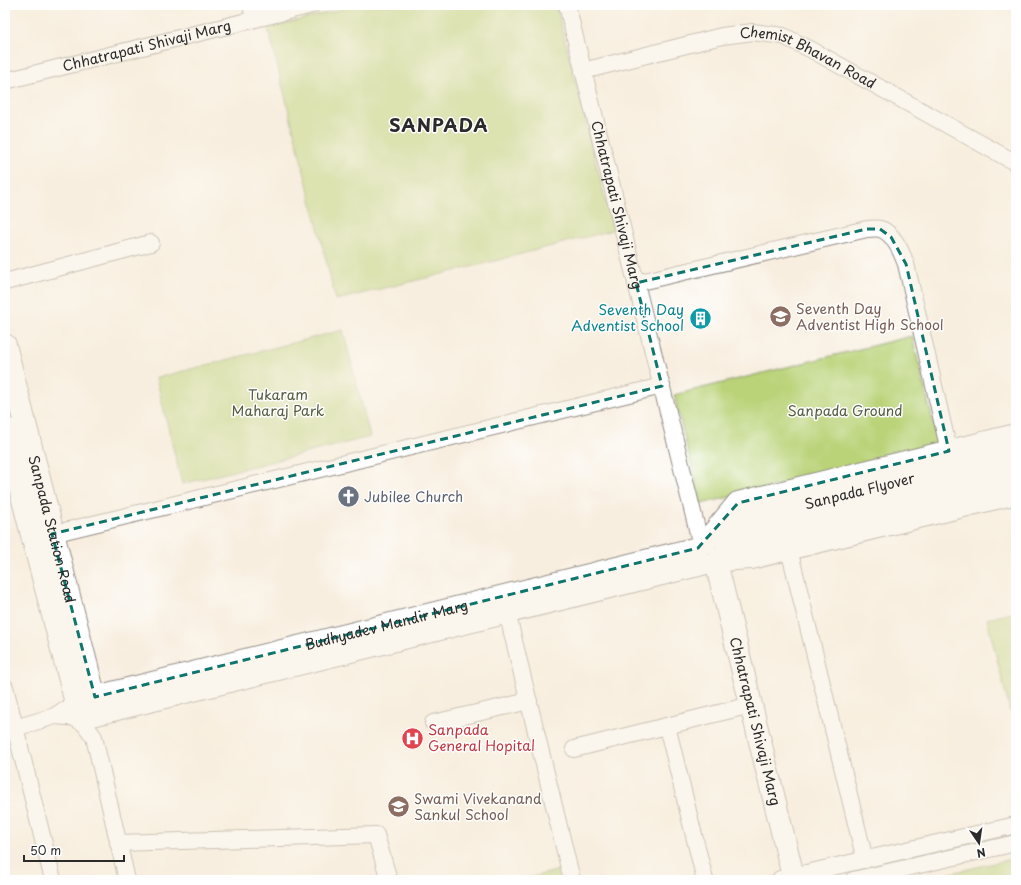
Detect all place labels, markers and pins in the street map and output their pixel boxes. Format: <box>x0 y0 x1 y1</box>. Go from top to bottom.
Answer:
place label: Seventh Day Adventist High School <box>796 298 944 335</box>
place label: Seventh Day Adventist School <box>571 299 684 336</box>
school or university icon: Seventh Day Adventist High School <box>768 304 794 330</box>
building icon: Seventh Day Adventist School <box>687 305 713 331</box>
church icon: Jubilee Church <box>336 484 362 510</box>
place label: Jubilee Church <box>364 486 463 507</box>
place label: Sanpada General Hopital <box>428 719 535 756</box>
hospital icon: Sanpada General Hopital <box>400 725 426 751</box>
place label: Swami Vivekanand Sankul School <box>414 788 542 825</box>
school or university icon: Swami Vivekanand Sankul School <box>386 794 412 820</box>

